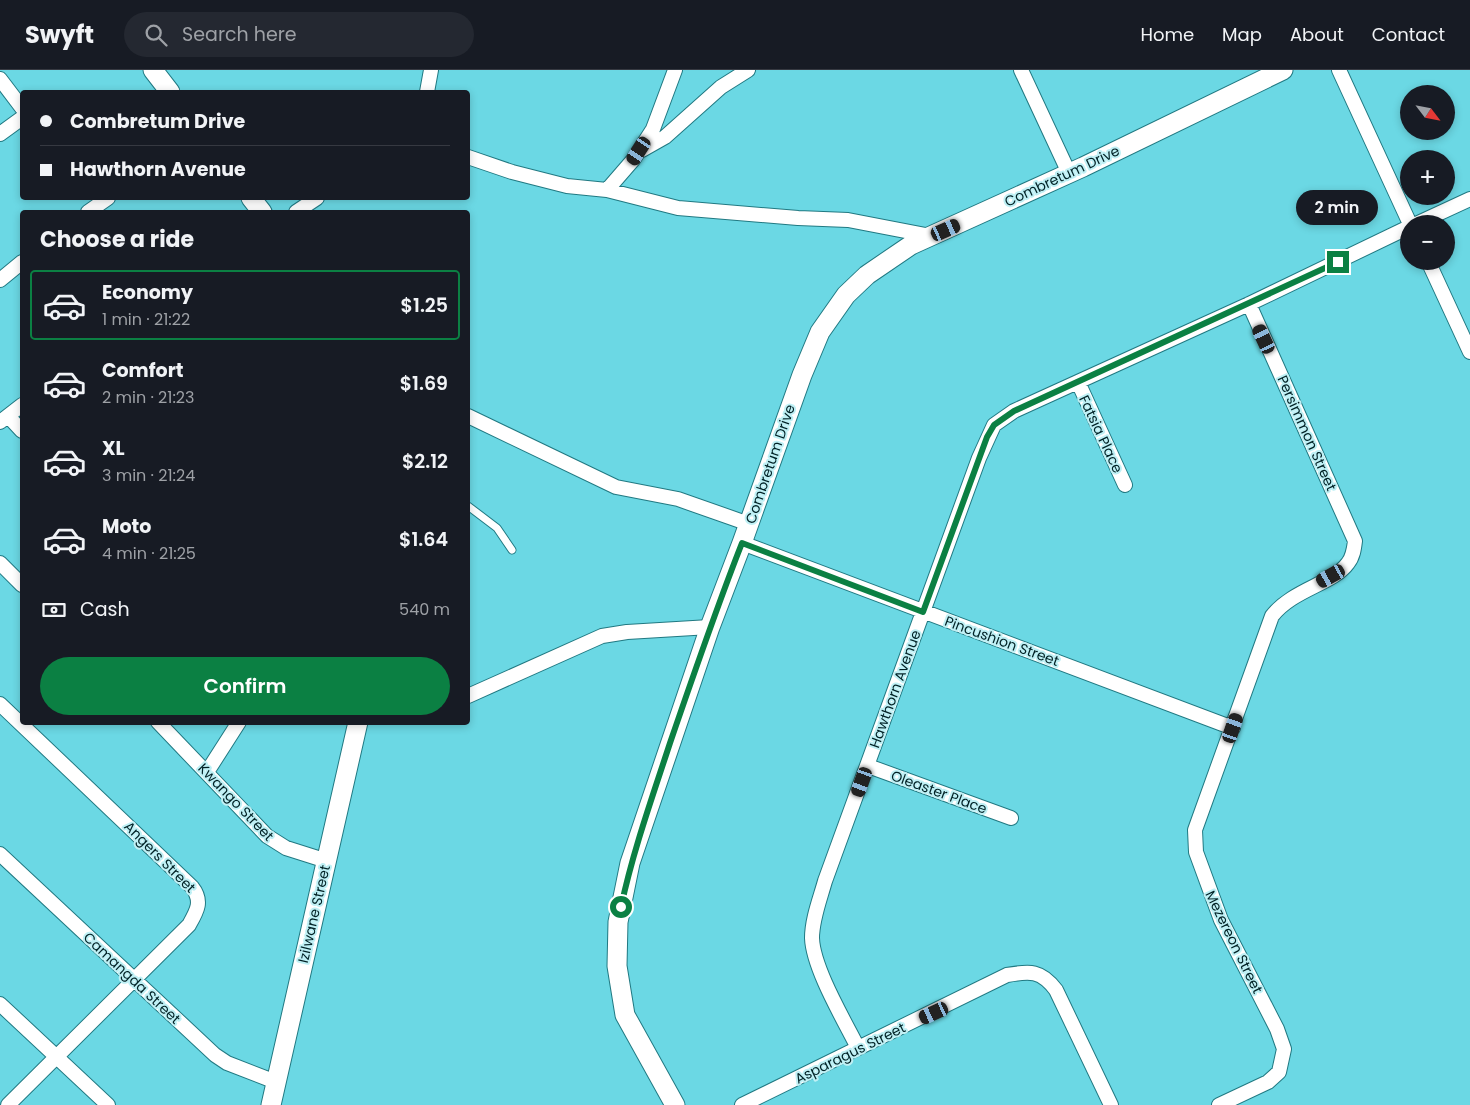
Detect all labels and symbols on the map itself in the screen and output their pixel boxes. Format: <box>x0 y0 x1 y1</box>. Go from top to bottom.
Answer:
north arrow <box>1400 85 1455 140</box>
car <box>624 134 653 168</box>
street label: Combretum Drive <box>1001 140 1123 211</box>
callout: 2 min <box>1297 190 1379 224</box>
car <box>929 217 962 243</box>
route end <box>1327 251 1349 273</box>
car <box>1250 322 1277 356</box>
street label: Persimmon Street <box>1273 372 1341 494</box>
street label: Fatsia Place <box>1074 392 1128 476</box>
street label: Combretum Drive <box>740 401 800 526</box>
car <box>1314 562 1347 590</box>
street label: Pincushion Street <box>942 611 1062 671</box>
street label: Hawthorn Avenue <box>864 627 926 751</box>
car <box>1221 711 1244 745</box>
street label: Kwango Street <box>194 759 278 845</box>
car <box>849 765 874 799</box>
street label: Oleaster Place <box>888 765 990 819</box>
street label: Angers Street <box>120 817 200 897</box>
street label: Izilwane Street <box>293 863 335 965</box>
street label: Mezereon Street <box>1200 887 1268 997</box>
route start <box>610 896 632 918</box>
street label: Camangda Street <box>79 928 185 1028</box>
car <box>917 1000 950 1026</box>
street label: Asparagus Street <box>791 1018 909 1088</box>

